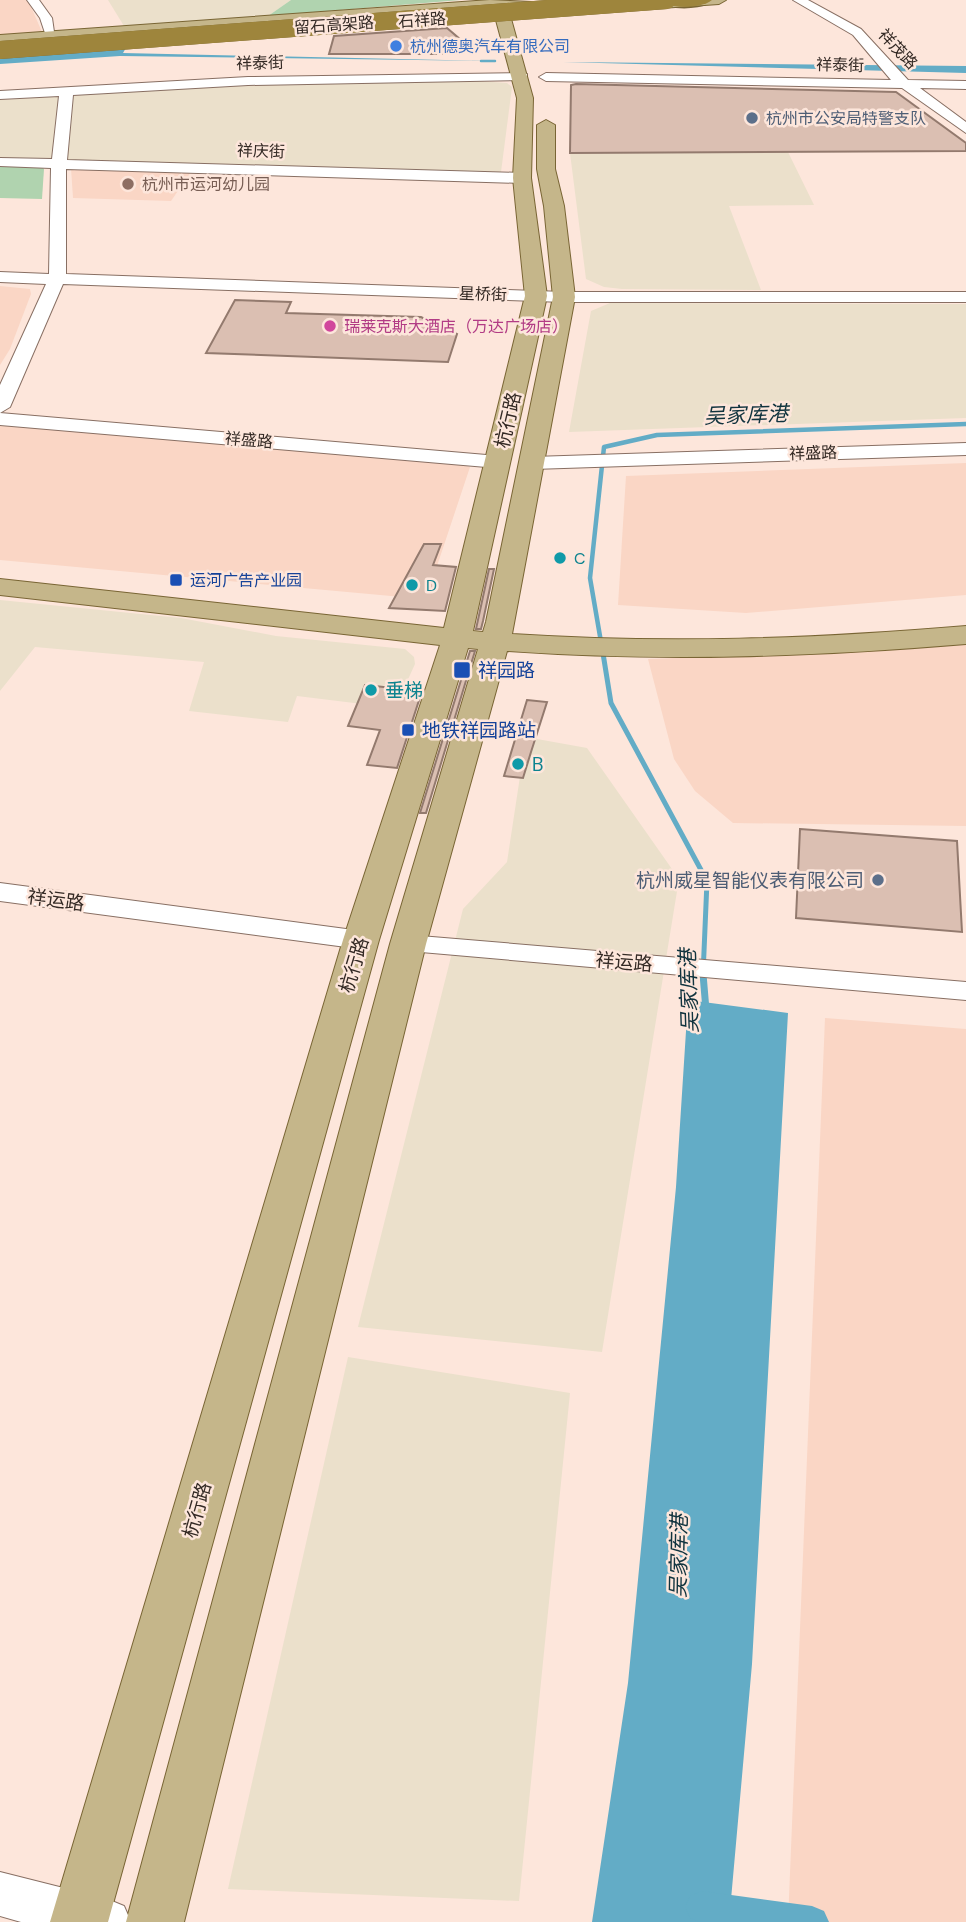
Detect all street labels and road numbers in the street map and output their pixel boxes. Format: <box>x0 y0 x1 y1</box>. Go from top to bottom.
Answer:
street label: 石祥路 <box>397 8 447 32</box>
street label: 留石高架路 <box>293 12 375 38</box>
street label: 祥茂路 <box>874 24 922 74</box>
street label: 祥泰街 <box>236 52 284 74</box>
street label: 祥泰街 <box>816 54 864 76</box>
street label: 祥庆街 <box>237 140 285 162</box>
street label: 星桥街 <box>459 283 507 305</box>
street label: 杭行路 <box>489 389 527 451</box>
street label: 祥盛路 <box>224 427 274 453</box>
street label: 祥盛路 <box>789 442 837 464</box>
street label: 祥运路 <box>26 884 86 916</box>
street label: 杭行路 <box>334 934 374 996</box>
street label: 祥运路 <box>595 947 653 977</box>
street label: 杭行路 <box>177 1479 217 1541</box>

